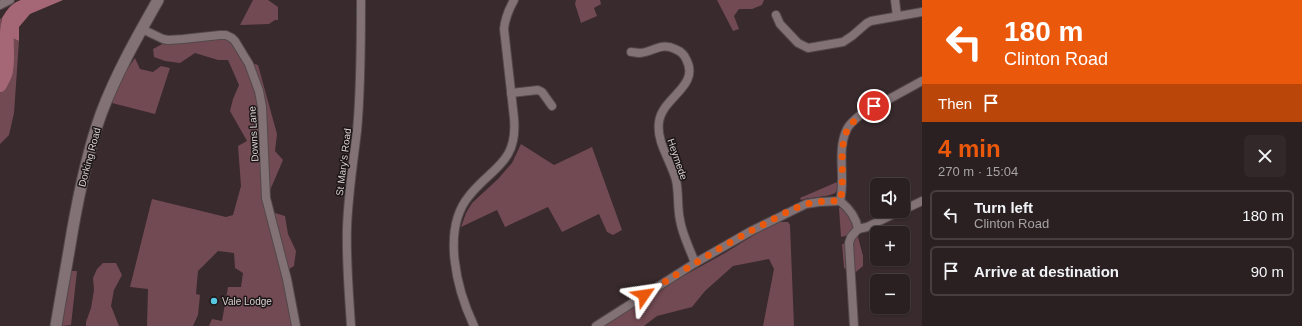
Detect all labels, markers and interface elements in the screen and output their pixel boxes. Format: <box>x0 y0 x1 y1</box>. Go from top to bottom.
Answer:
icon: left <box>938 16 990 68</box>
text: 180 m <box>1004 16 1083 47</box>
text: Clinton Road <box>1004 49 1108 69</box>
pin <box>857 89 891 123</box>
icon: arrive <box>980 92 1002 114</box>
icon: arrive <box>863 95 885 117</box>
text: Then <box>938 95 972 112</box>
street label: Downs Lane <box>247 105 260 162</box>
street label: Dorking Road <box>76 126 103 188</box>
street label: St Mary's Road <box>334 128 353 197</box>
text: 4 min <box>938 135 1001 162</box>
button: close <box>1244 135 1286 177</box>
street label: Heymede <box>665 137 690 182</box>
text: 270 m · 15:04 <box>938 164 1018 179</box>
map controls <box>870 178 910 314</box>
button: sound <box>870 178 910 218</box>
text: Turn left <box>974 199 1033 216</box>
icon: left <box>940 204 962 226</box>
text: 180 m <box>1242 207 1284 224</box>
text: Clinton Road <box>974 216 1049 231</box>
button: + <box>870 226 910 266</box>
icon: arrive <box>940 260 962 282</box>
text: Arrive at destination <box>974 263 1119 280</box>
text: 90 m <box>1251 263 1284 280</box>
position arrow <box>623 274 665 316</box>
button: − <box>870 274 910 314</box>
marker: Vale Lodge <box>209 296 219 306</box>
place label: Vale Lodge <box>222 296 272 307</box>

